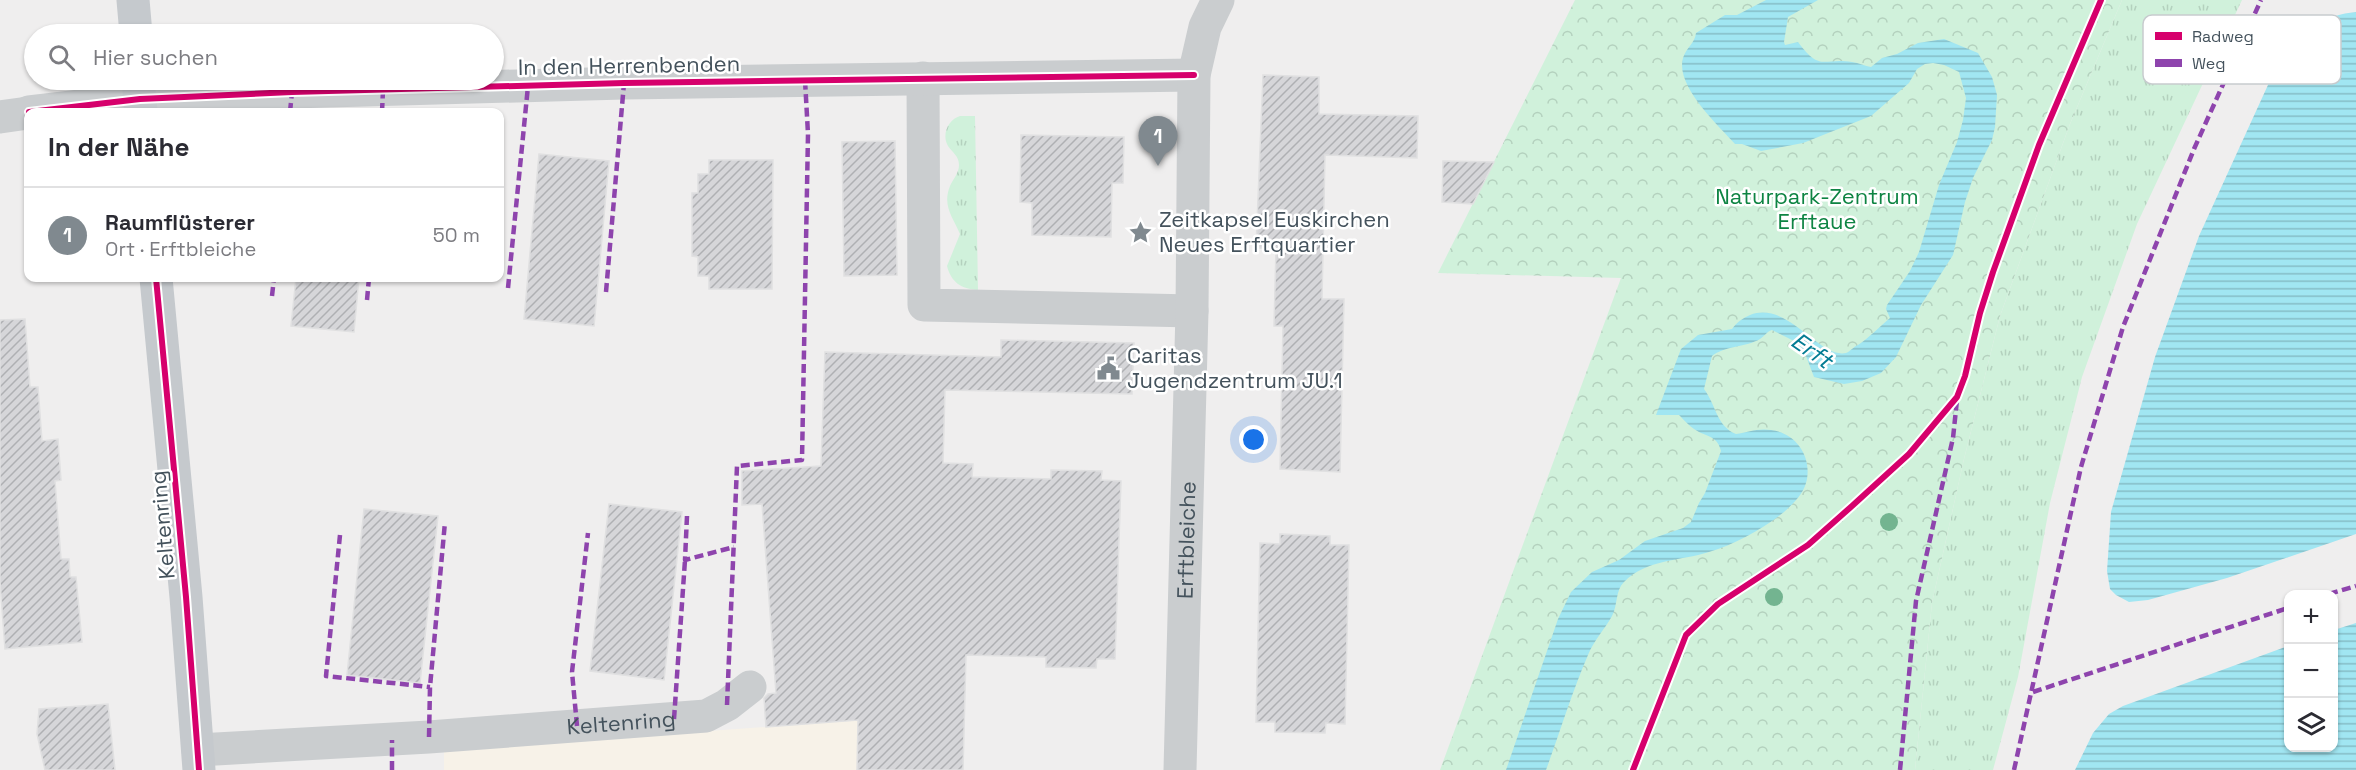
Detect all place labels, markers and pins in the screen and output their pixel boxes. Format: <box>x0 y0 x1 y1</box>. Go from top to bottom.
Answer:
pin: 1 <box>1138 116 1178 166</box>
place label: Zeitkapsel Euskirchen Neues Erftquartier <box>1159 205 1390 258</box>
place icon: Zeitkapsel Euskirchen Neues Erftquartier <box>1128 219 1154 245</box>
place label: Caritas Jugendzentrum JU.1 <box>1127 341 1343 394</box>
public building icon: Caritas Jugendzentrum JU.1 <box>1096 355 1122 381</box>

